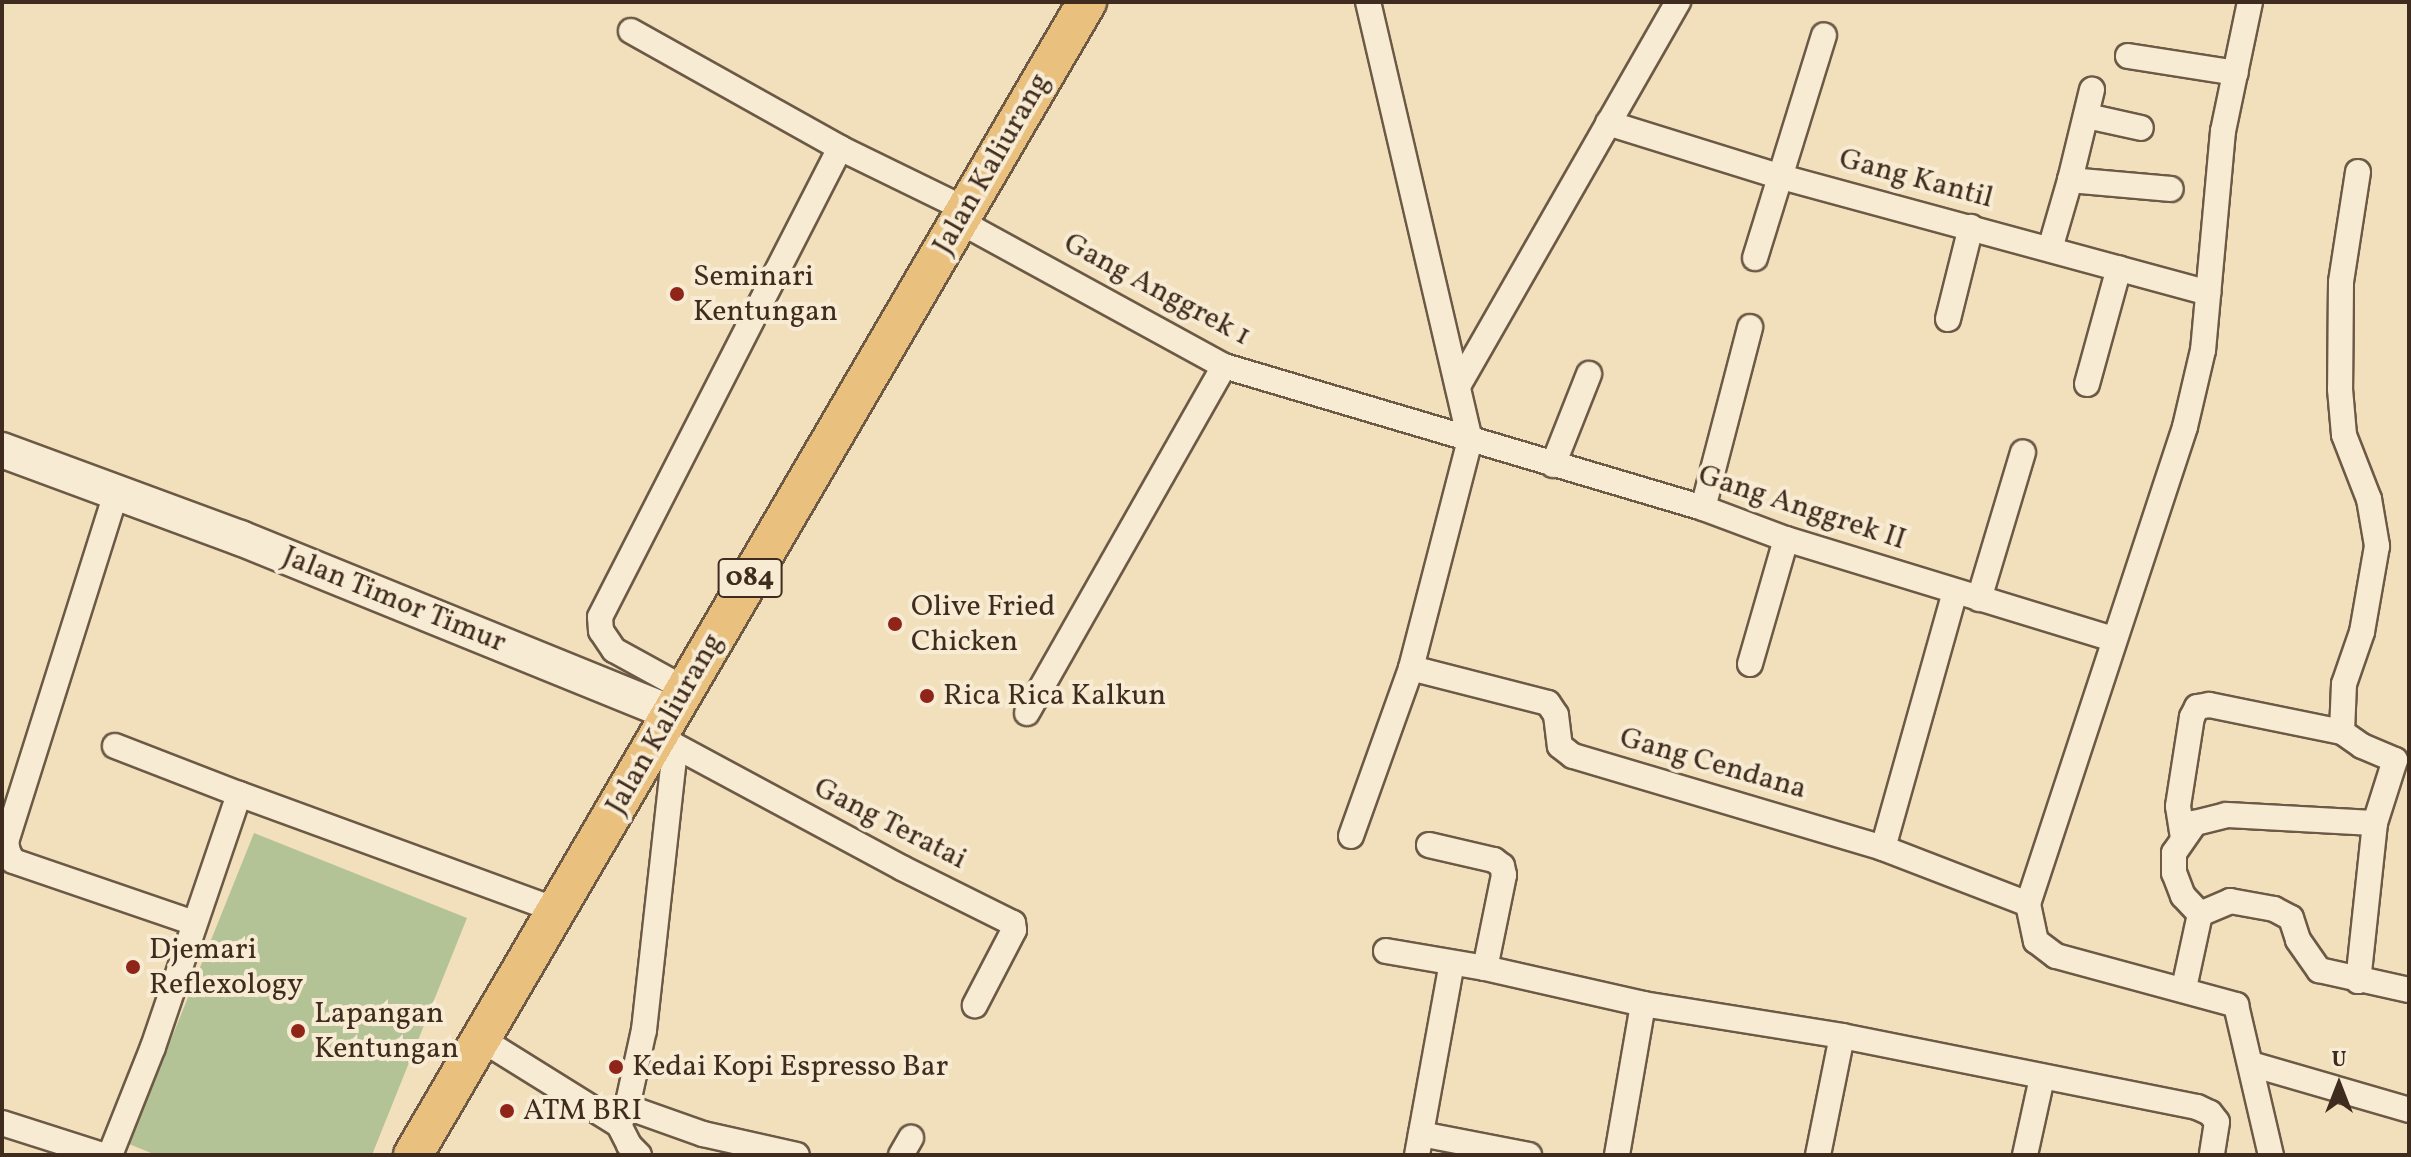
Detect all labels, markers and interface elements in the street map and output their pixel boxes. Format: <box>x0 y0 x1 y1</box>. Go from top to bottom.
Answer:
street label: Jalan Kaliurang <box>926 67 1058 261</box>
street label: Gang Kantil <box>1835 141 1997 217</box>
street label: Gang Anggrek 1 <box>1057 226 1257 354</box>
place label: Seminari Kentungan <box>693 259 838 330</box>
marker: Seminari Kentungan <box>668 285 686 303</box>
street label: Gang Anggrek II <box>1694 457 1910 559</box>
street label: Jalan Timor Timur <box>276 538 512 662</box>
road number: 084 <box>716 554 784 602</box>
place label: Olive Fried Chicken <box>911 589 1055 660</box>
marker: Olive Fried Chicken <box>886 615 904 633</box>
street label: Jalan Kaliurang <box>599 627 731 821</box>
place label: Rica Rica Kalkun <box>943 678 1166 714</box>
marker: Rica Rica Kalkun <box>918 687 936 705</box>
street label: Gang Cendana <box>1615 720 1811 808</box>
street label: Gang Teratai <box>807 770 973 878</box>
place label: Djemari Reflexology <box>149 932 303 1002</box>
marker: Djemari Reflexology <box>124 958 142 976</box>
place label: Lapangan Kentungan <box>314 996 459 1066</box>
marker: Lapangan Kentungan <box>289 1022 307 1040</box>
north arrow <box>2299 1045 2379 1125</box>
text: U <box>2331 1045 2347 1076</box>
place label: Kedai Kopi Espresso Bar <box>632 1049 948 1085</box>
marker: Kedai Kopi Espresso Bar <box>607 1058 625 1076</box>
place label: ATM BRI <box>523 1093 642 1129</box>
marker: ATM BRI <box>498 1102 516 1120</box>

